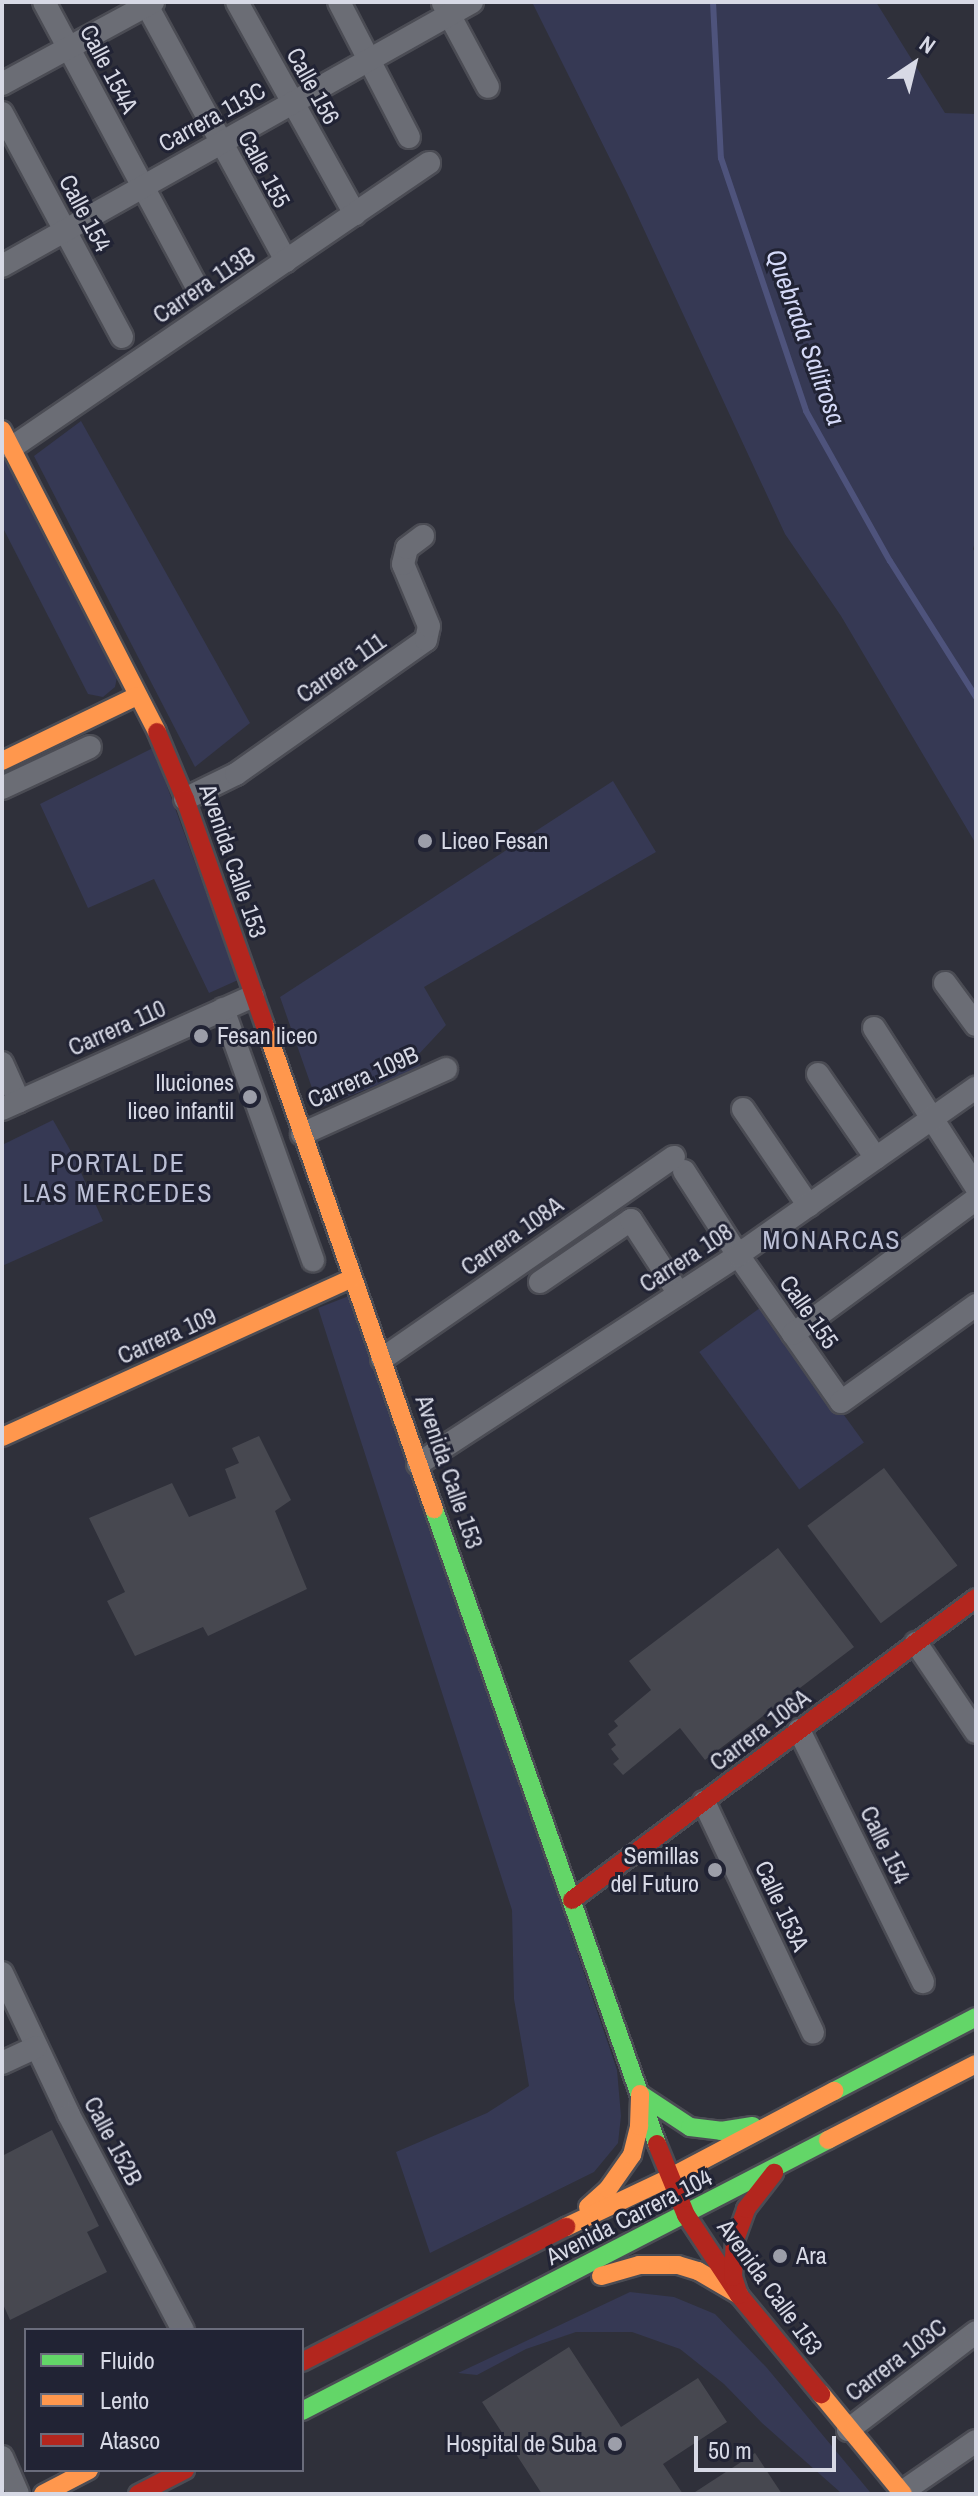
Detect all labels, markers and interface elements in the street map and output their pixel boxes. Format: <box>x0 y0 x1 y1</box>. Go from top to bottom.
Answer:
street label: Calle 154A <box>74 20 144 118</box>
north arrow <box>874 24 954 104</box>
text: N <box>914 28 942 60</box>
street label: Calle 156 <box>280 43 346 129</box>
street label: Carrera 113C <box>154 76 270 158</box>
street label: Calle 155 <box>232 126 296 212</box>
street label: Calle 154 <box>53 170 117 256</box>
street label: Carrera 113B <box>148 240 260 330</box>
water label: Quebrada Salitrosa <box>760 245 852 429</box>
street label: Carrera 111 <box>291 627 391 709</box>
street label: Avenida Calle 153 <box>193 780 273 942</box>
place label: Liceo Fesan <box>441 827 548 855</box>
marker: Liceo Fesan <box>416 832 434 850</box>
street label: Carrera 110 <box>64 994 170 1062</box>
place label: Fesan liceo <box>217 1022 318 1050</box>
marker: Fesan liceo <box>192 1027 210 1045</box>
street label: Carrera 109B <box>303 1040 423 1114</box>
place label: Iluciones liceo infantil <box>128 1069 234 1125</box>
marker: Iluciones liceo infantil <box>241 1088 259 1106</box>
district label: PORTAL DE LAS MERCEDES <box>22 1147 214 1208</box>
street label: Carrera 108A <box>455 1190 569 1282</box>
street label: Carrera 108 <box>634 1217 738 1299</box>
district label: MONARCAS <box>762 1224 902 1256</box>
street label: Calle 155 <box>773 1270 845 1354</box>
street label: Carrera 109 <box>113 1301 221 1371</box>
street label: Avenida Calle 153 <box>409 1391 489 1553</box>
street label: Carrera 106A <box>704 1683 816 1777</box>
street label: Calle 154 <box>854 1801 916 1889</box>
place label: Semillas del Futuro <box>610 1842 699 1898</box>
street label: Calle 153A <box>749 1856 815 1956</box>
marker: Semillas del Futuro <box>706 1861 724 1879</box>
street label: Calle 152B <box>78 2092 148 2190</box>
street label: Avenida Carrera 104 <box>541 2163 717 2271</box>
street label: Avenida Calle 153 <box>711 2214 829 2360</box>
place label: Ara <box>796 2242 827 2270</box>
marker: Ara <box>771 2247 789 2265</box>
street label: Carrera 103C <box>840 2313 952 2407</box>
legend <box>24 2328 304 2472</box>
text: Fluido <box>100 2344 155 2376</box>
text: Lento <box>100 2384 149 2416</box>
scale bar <box>698 2420 840 2470</box>
text: Atasco <box>100 2424 160 2456</box>
place label: Hospital de Suba <box>446 2430 597 2458</box>
marker: Hospital de Suba <box>604 2433 626 2455</box>
text: 50 m <box>708 2434 752 2466</box>

